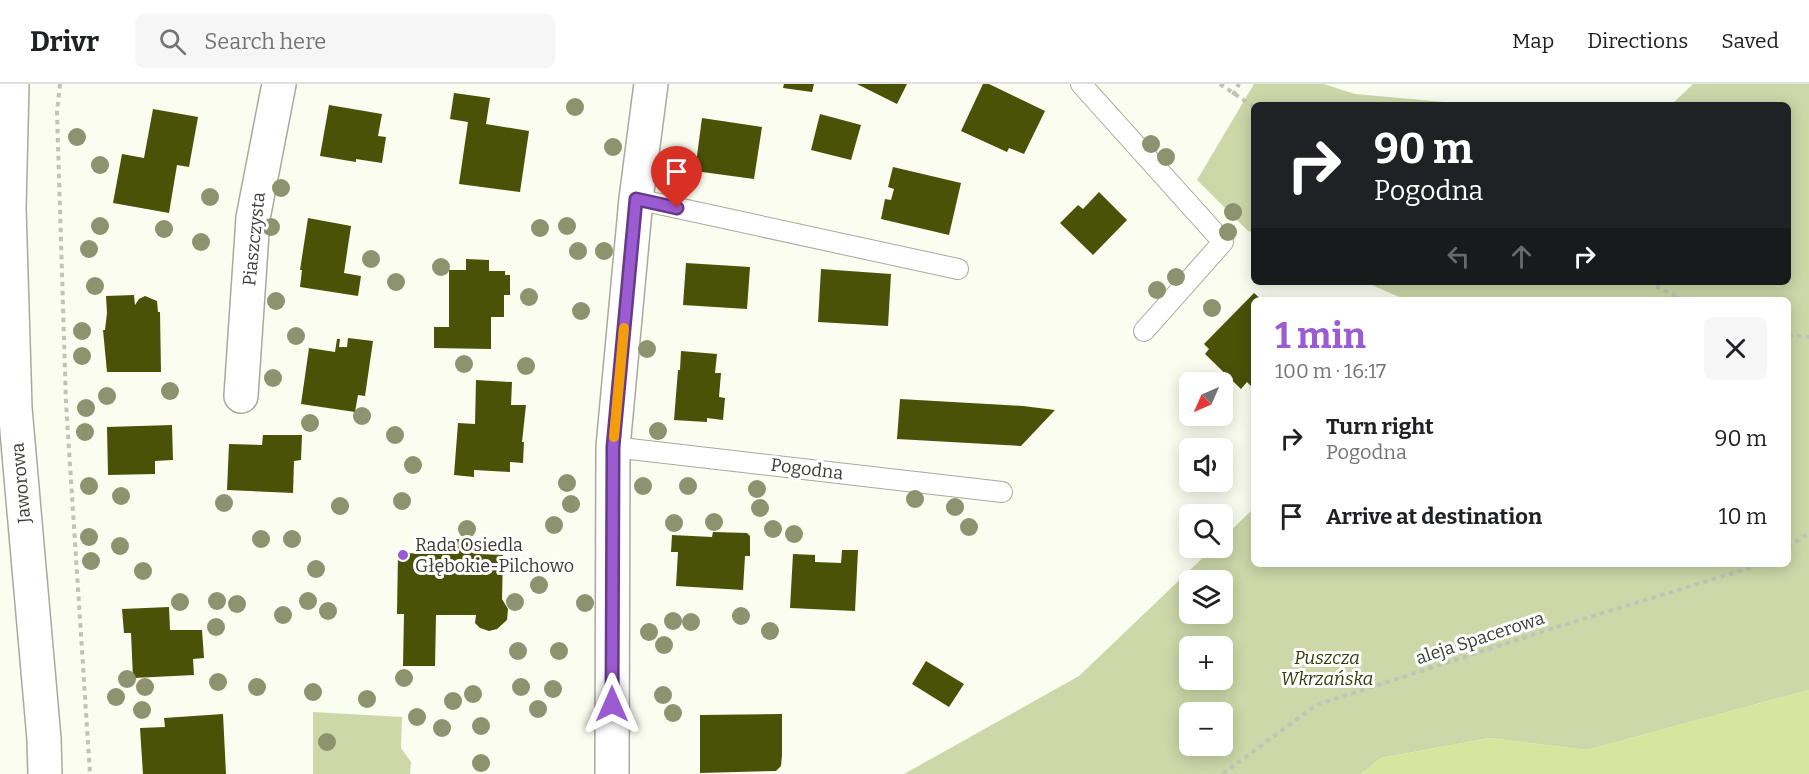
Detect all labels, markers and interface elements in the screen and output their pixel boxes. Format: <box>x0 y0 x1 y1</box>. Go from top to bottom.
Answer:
search box <box>135 14 555 68</box>
text: Drivr <box>30 25 99 58</box>
icon: search <box>156 25 189 58</box>
text: Search here <box>204 28 326 55</box>
text: Map <box>1512 28 1554 54</box>
text: Directions <box>1587 28 1688 54</box>
text: Saved <box>1721 28 1779 54</box>
text: 90 m <box>1374 124 1473 174</box>
icon: right <box>1275 126 1353 204</box>
pin <box>651 146 702 208</box>
icon: arrive <box>660 155 693 188</box>
text: Pogodna <box>1374 175 1483 207</box>
street label: Piaszczysta <box>238 191 270 287</box>
icon: left <box>1442 240 1475 273</box>
icon: ahead <box>1505 240 1538 273</box>
icon: right <box>1568 240 1601 273</box>
text: 1 min <box>1275 314 1366 358</box>
button: close <box>1704 317 1767 380</box>
text: 100 m · 16:17 <box>1275 359 1386 383</box>
north arrow <box>1179 372 1233 426</box>
map controls <box>1179 372 1233 756</box>
text: Turn right <box>1326 413 1434 440</box>
icon: right <box>1275 422 1308 455</box>
text: 90 m <box>1715 425 1767 452</box>
button: sound <box>1179 438 1233 492</box>
text: Pogodna <box>1326 440 1407 464</box>
street label: Jaworowa <box>7 442 36 525</box>
street label: Pogodna <box>769 454 845 484</box>
icon: arrive <box>1275 500 1308 533</box>
text: Arrive at destination <box>1326 503 1542 530</box>
text: 10 m <box>1719 503 1767 530</box>
button: search <box>1179 504 1233 558</box>
place label: Rada Osiedla Głębokie-Pilchowo <box>415 534 574 577</box>
marker: Rada Osiedla Głębokie-Pilchowo <box>396 548 410 562</box>
button: layers <box>1179 570 1233 624</box>
street label: aleja Spacerowa <box>1413 607 1547 669</box>
button: + <box>1179 636 1233 690</box>
park label: Puszcza Wkrzańska <box>1281 647 1373 690</box>
position arrow <box>580 672 644 736</box>
button: − <box>1179 702 1233 756</box>

